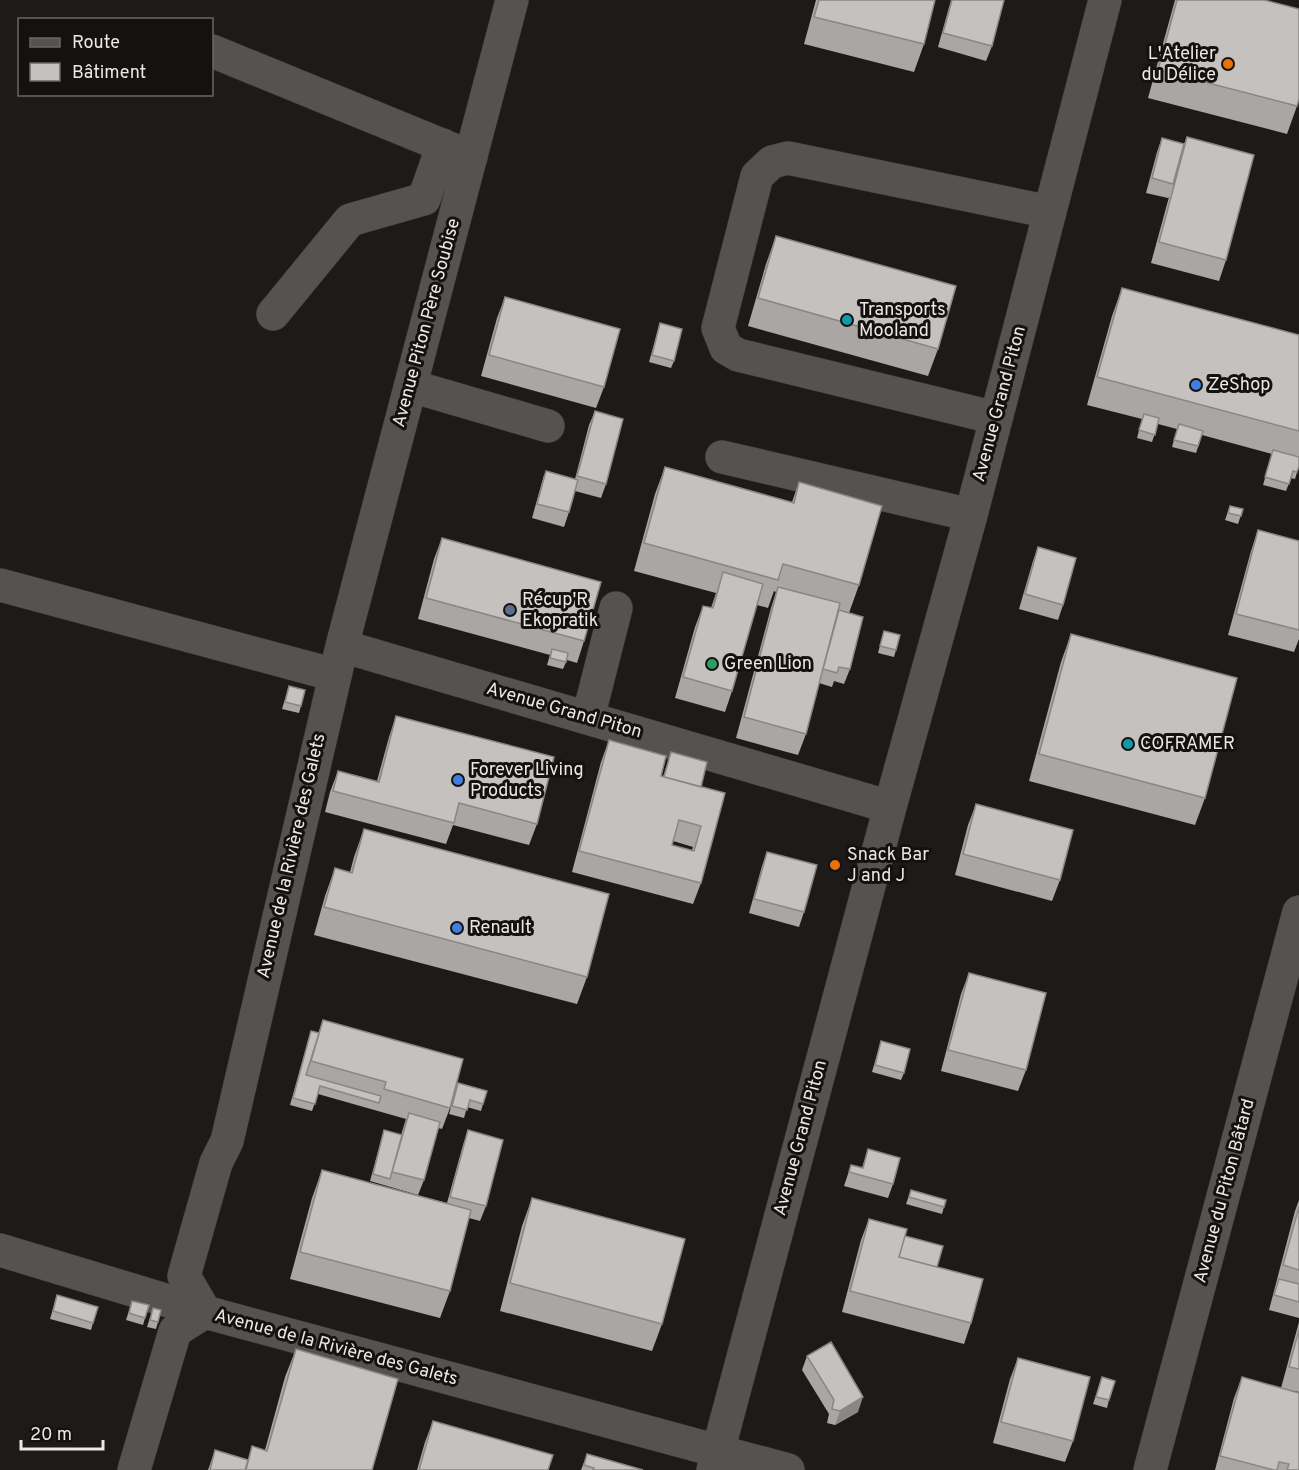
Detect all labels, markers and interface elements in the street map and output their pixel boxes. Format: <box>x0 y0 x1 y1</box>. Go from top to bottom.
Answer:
legend <box>18 18 213 96</box>
text: Route <box>72 32 120 55</box>
place label: L'Atelier du Délice <box>1142 43 1216 87</box>
marker: L'Atelier du Délice <box>1221 57 1235 71</box>
text: Bâtiment <box>72 62 146 85</box>
street label: Avenue Piton Père Soubise <box>388 216 466 430</box>
place label: Transports Mooland <box>859 299 946 343</box>
marker: Transports Mooland <box>840 313 854 327</box>
street label: Avenue Grand Piton <box>968 324 1032 484</box>
place label: ZeShop <box>1208 374 1270 397</box>
marker: ZeShop <box>1189 378 1203 392</box>
place label: Récup'R Ekopratik <box>522 589 598 633</box>
marker: Récup'R Ekopratik <box>503 603 517 617</box>
place label: Green Lion <box>724 653 812 676</box>
marker: Green Lion <box>705 657 719 671</box>
street label: Avenue Grand Piton <box>484 678 644 744</box>
street label: Avenue de la Rivière des Galets <box>253 731 331 981</box>
place label: COFRAMER <box>1140 733 1235 756</box>
marker: COFRAMER <box>1121 737 1135 751</box>
place label: Forever Living Products <box>470 759 584 803</box>
marker: Forever Living Products <box>451 773 465 787</box>
place label: Snack Bar J and J <box>847 844 929 888</box>
marker: Snack Bar J and J <box>828 858 842 872</box>
place label: Renault <box>469 917 532 940</box>
marker: Renault <box>450 921 464 935</box>
street label: Avenue Grand Piton <box>769 1058 833 1218</box>
street label: Avenue du Piton Bâtard <box>1189 1096 1261 1286</box>
street label: Avenue de la Rivière des Galets <box>212 1304 460 1392</box>
scale bar <box>21 1413 104 1451</box>
text: 20 m <box>30 1424 72 1447</box>

